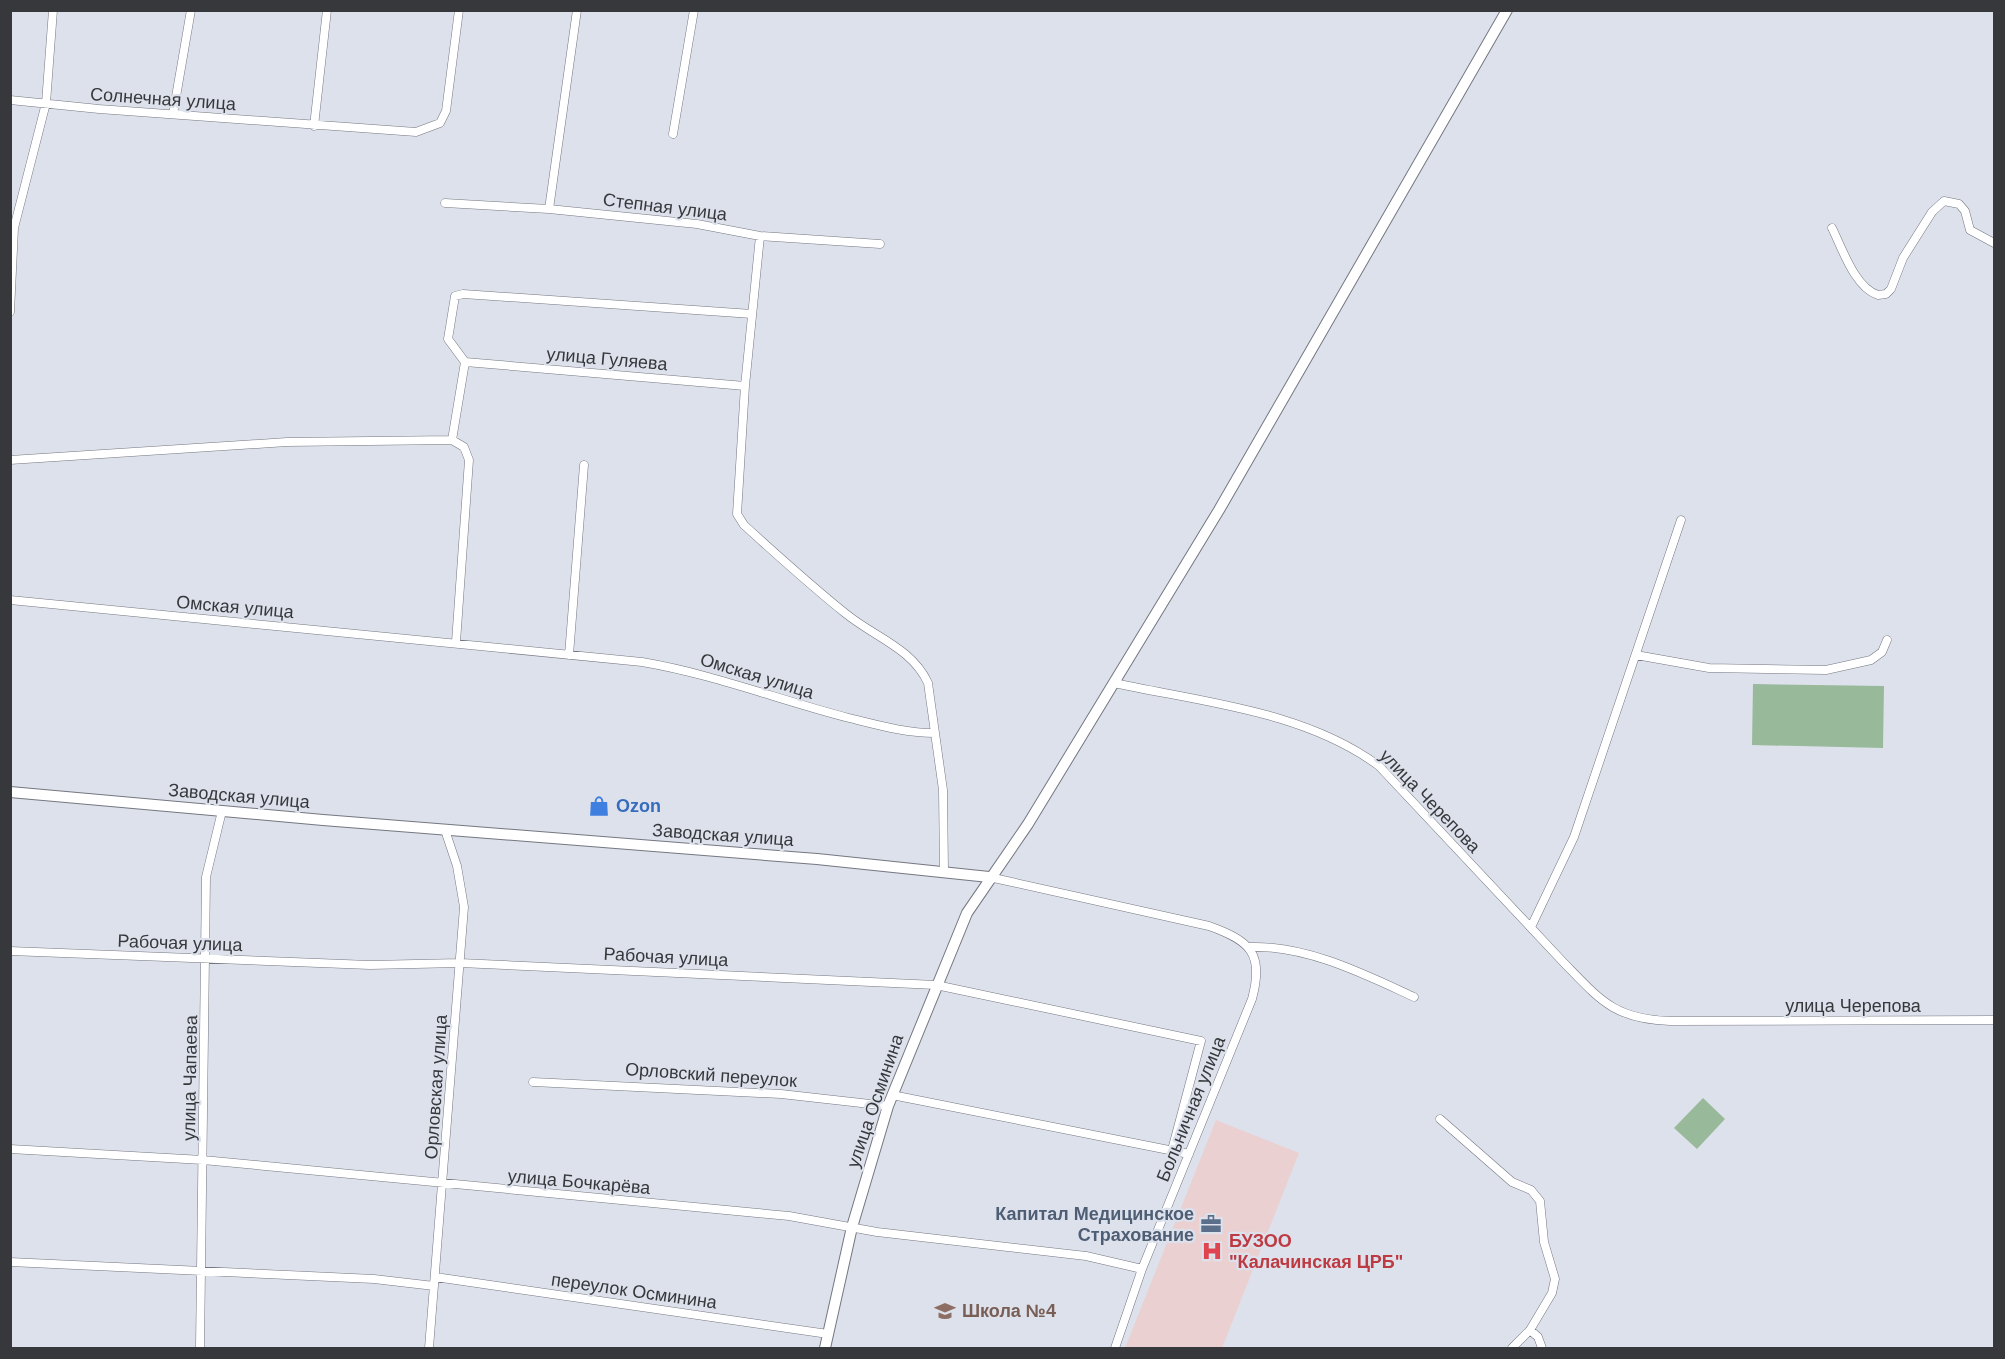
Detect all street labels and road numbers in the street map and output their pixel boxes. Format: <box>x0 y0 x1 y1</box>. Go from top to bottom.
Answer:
street label: Солнечная улица <box>89 84 238 114</box>
street label: Степная улица <box>602 189 729 225</box>
street label: улица Гуляева <box>546 344 669 374</box>
street label: Омская улица <box>175 592 296 622</box>
street label: Омская улица <box>698 649 817 703</box>
street label: улица Черепова <box>1376 745 1485 857</box>
street label: Заводская улица <box>167 780 312 812</box>
street label: Заводская улица <box>652 820 795 850</box>
street label: Рабочая улица <box>117 931 244 955</box>
street label: Рабочая улица <box>603 944 730 970</box>
street label: улица Черепова <box>1785 996 1922 1016</box>
street label: Орловская улица <box>421 1013 451 1160</box>
street label: улица Чапаева <box>179 1014 201 1141</box>
street label: улица Осминина <box>843 1031 908 1170</box>
street label: Больничная улица <box>1153 1033 1230 1185</box>
street label: Орловский переулок <box>624 1059 798 1091</box>
street label: улица Бочкарёва <box>507 1166 652 1198</box>
street label: переулок Осминина <box>550 1269 719 1313</box>

